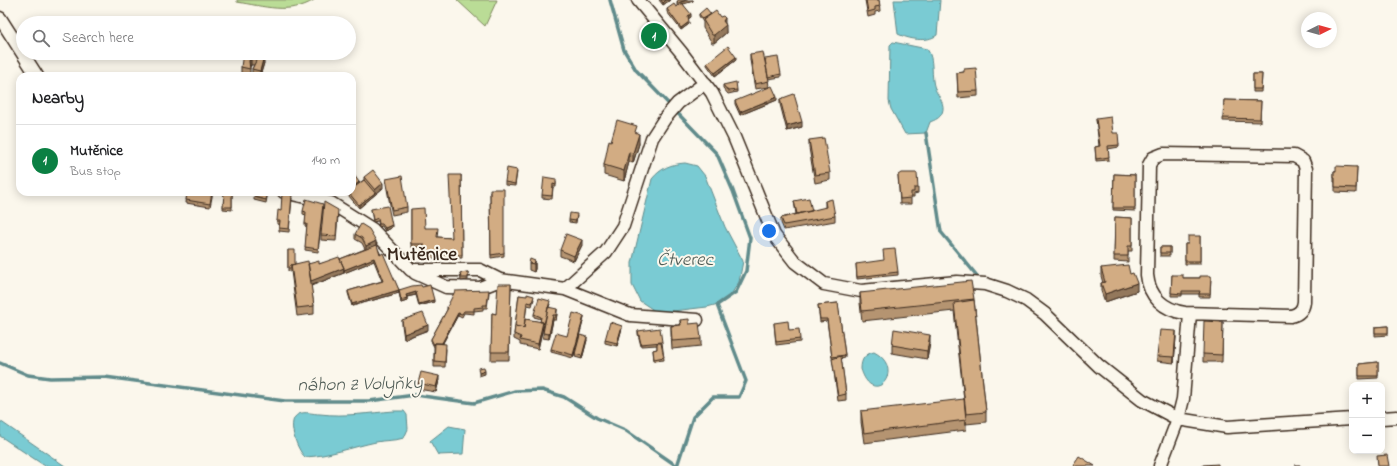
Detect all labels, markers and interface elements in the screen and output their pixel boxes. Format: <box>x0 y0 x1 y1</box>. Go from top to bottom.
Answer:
north arrow <box>1301 12 1337 48</box>
search box <box>16 16 356 60</box>
pin: 1 <box>641 21 667 51</box>
icon: search <box>30 27 52 49</box>
text: Search here <box>62 27 134 49</box>
text: Nearby <box>32 86 84 111</box>
text: Mutěnice <box>70 140 123 162</box>
text: 1 <box>43 151 47 170</box>
text: 140 m <box>312 151 340 170</box>
text: Bus stop <box>70 162 121 181</box>
your location <box>759 221 779 241</box>
district label: Mutěnice <box>387 241 458 270</box>
water label: Čtverec <box>657 247 715 274</box>
water label: náhon z Volyňky <box>297 370 423 400</box>
map controls <box>1349 382 1385 454</box>
button: + <box>1349 382 1385 418</box>
button: − <box>1349 418 1385 454</box>

